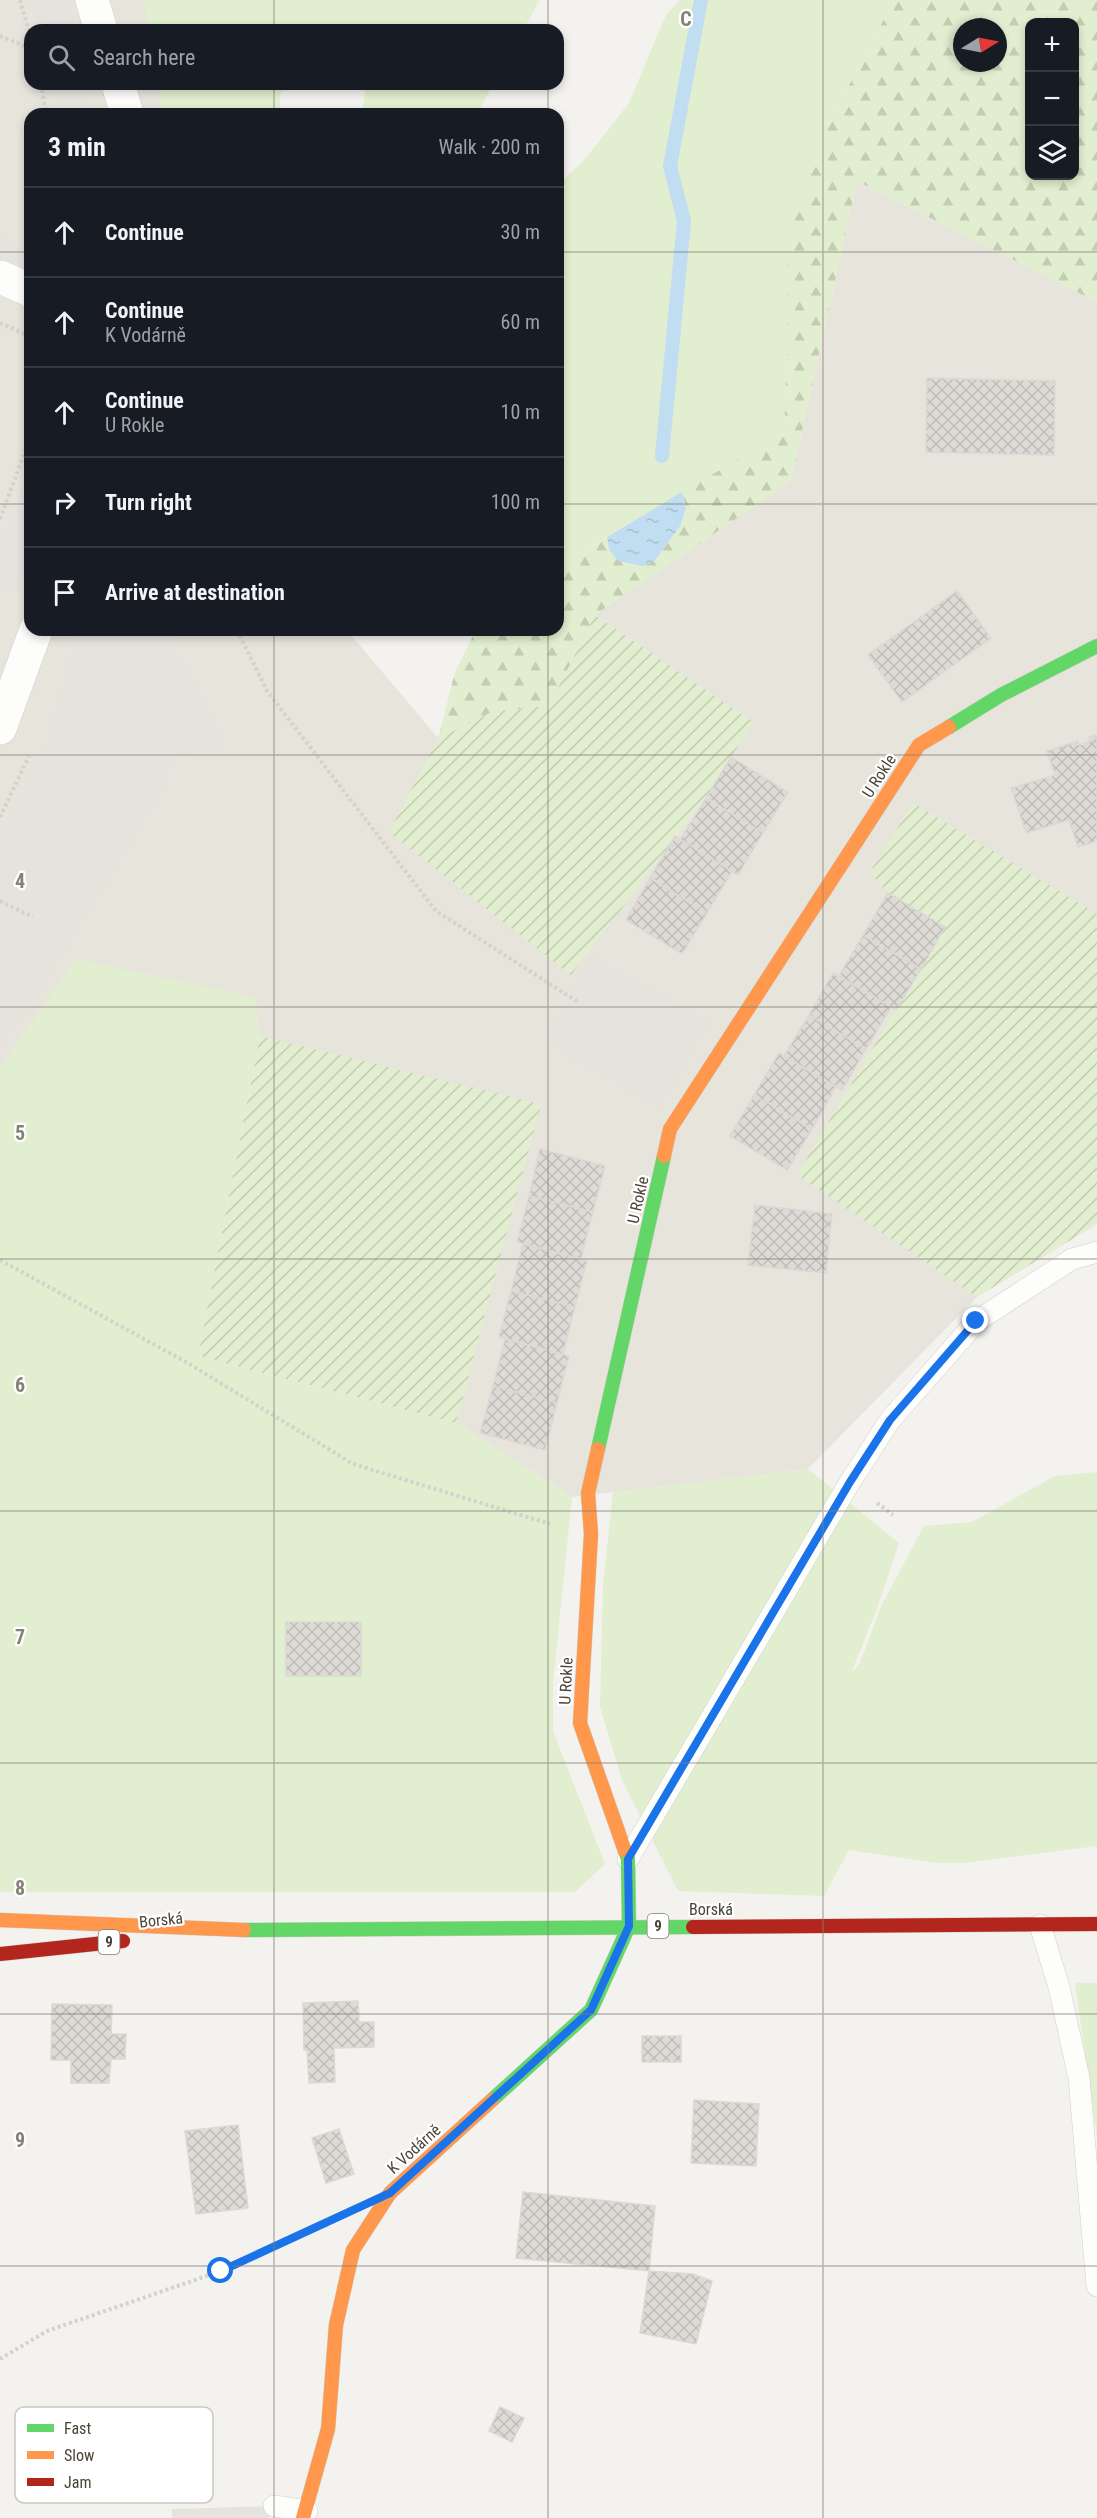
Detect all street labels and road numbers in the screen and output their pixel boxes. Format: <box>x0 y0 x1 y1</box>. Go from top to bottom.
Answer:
street label: U Rokle <box>858 751 900 801</box>
street label: U Rokle <box>623 1175 653 1225</box>
street label: U Rokle <box>555 1657 577 1705</box>
street label: Borská <box>689 1900 733 1919</box>
street label: Borská <box>138 1908 184 1932</box>
road number: 9 <box>648 1914 668 1938</box>
road number: 9 <box>98 1930 120 1954</box>
street label: K Vodárně <box>384 2120 444 2178</box>

